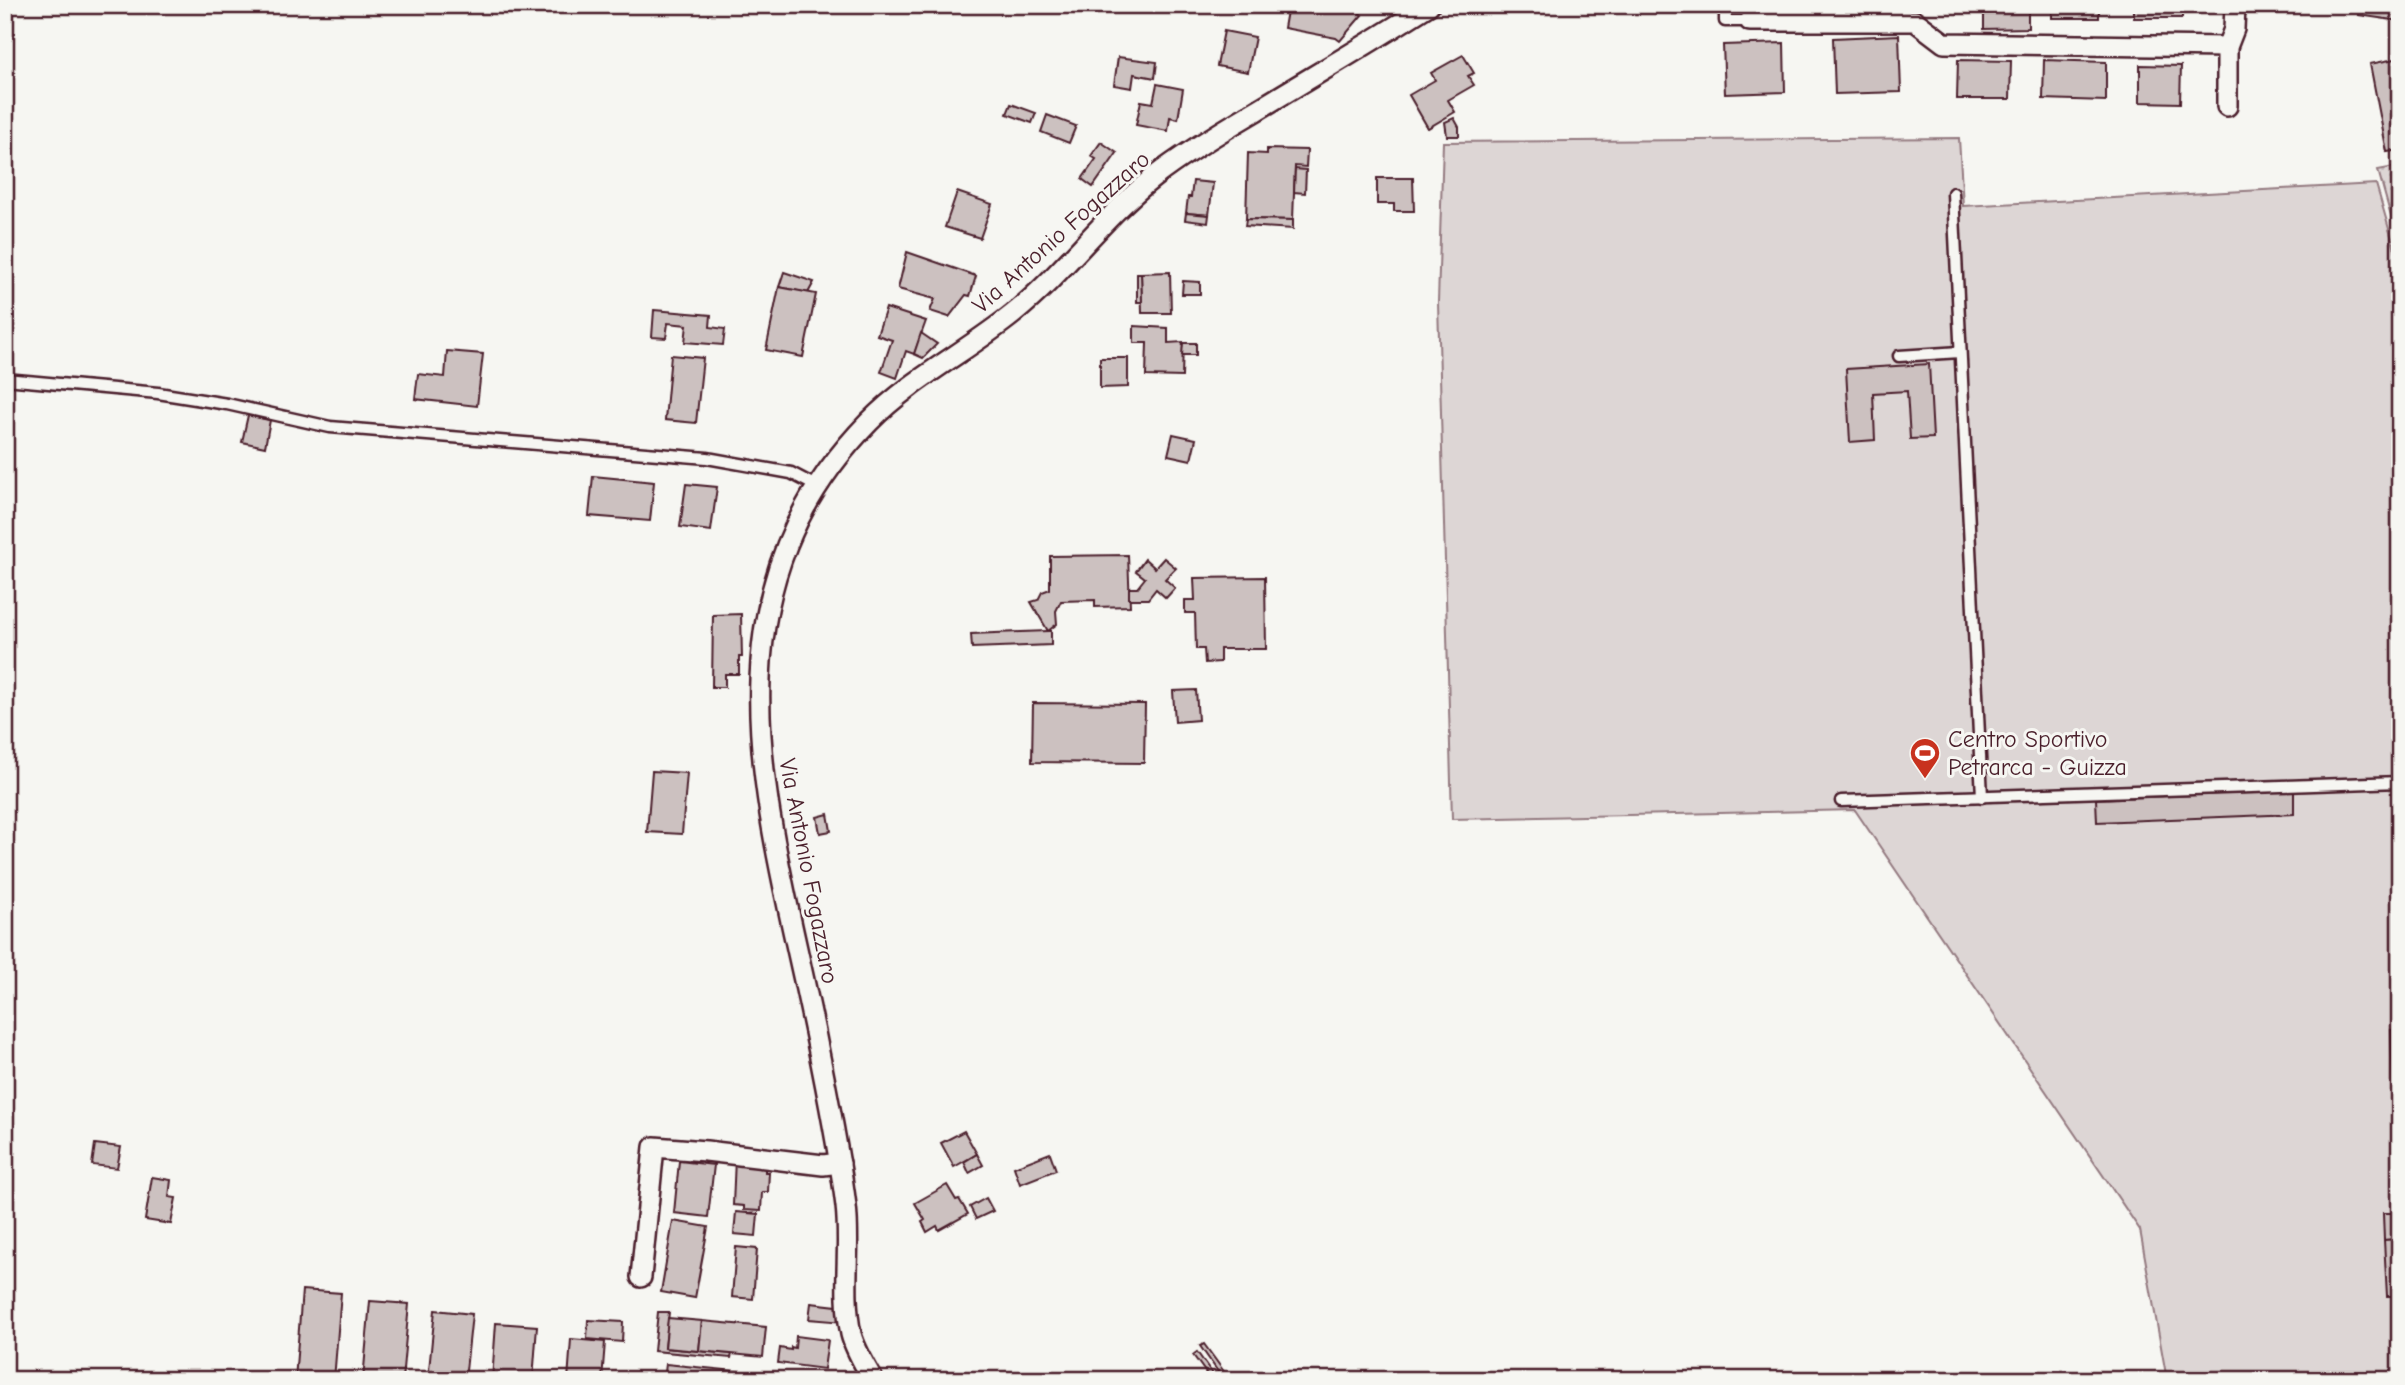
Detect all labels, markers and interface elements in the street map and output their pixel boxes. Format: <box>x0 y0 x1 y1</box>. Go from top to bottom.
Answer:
street label: Via Antonio Fogazzaro <box>967 145 1155 319</box>
place label: Centro Sportivo Petrarca - Guizza <box>1948 725 2127 781</box>
sports icon: Centro Sportivo Petrarca - Guizza <box>1908 736 1942 780</box>
street label: Via Antonio Fogazzaro <box>773 756 845 986</box>

